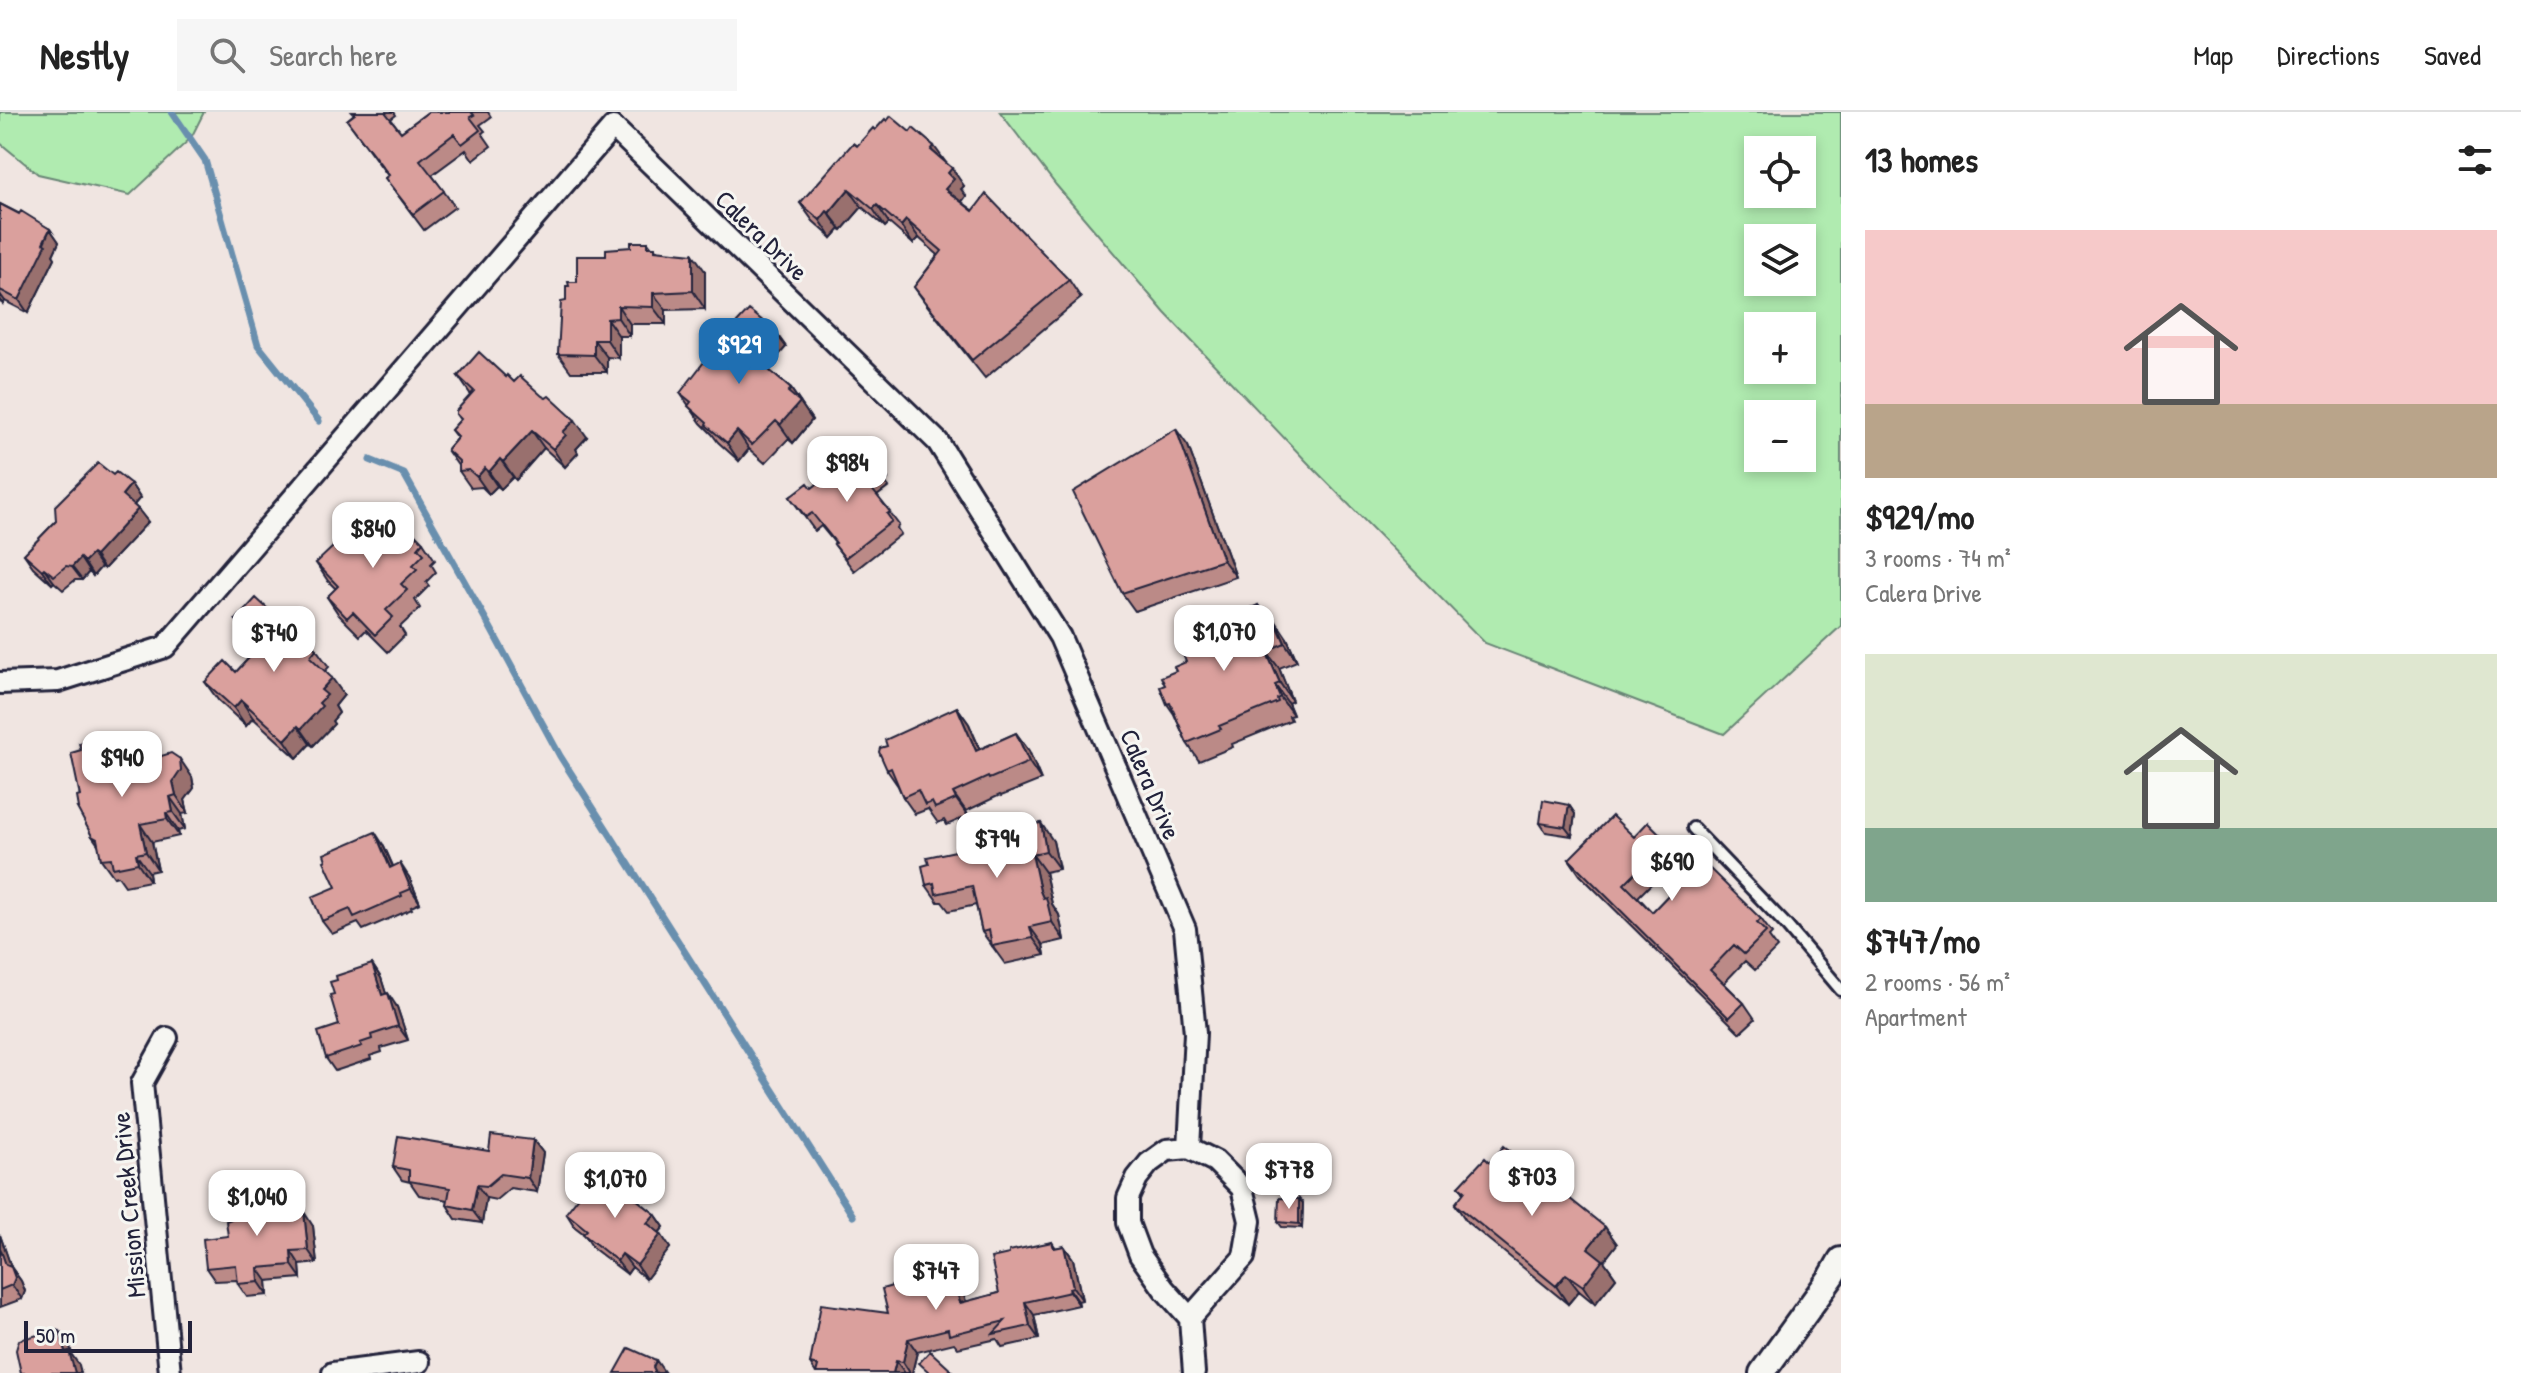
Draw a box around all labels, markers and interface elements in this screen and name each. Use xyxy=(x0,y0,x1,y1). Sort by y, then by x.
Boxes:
search box xyxy=(177,19,737,91)
text: Nestly xyxy=(40,29,129,81)
icon: search xyxy=(205,33,249,77)
text: Search here xyxy=(269,35,397,75)
text: Map xyxy=(2193,36,2233,74)
text: Directions xyxy=(2277,36,2380,74)
text: Saved xyxy=(2424,36,2481,74)
map controls xyxy=(1744,136,1816,472)
button: locate xyxy=(1744,136,1816,208)
text: 13 homes xyxy=(1865,137,1978,183)
icon: filters xyxy=(2453,138,2497,182)
street label: Calera Drive xyxy=(708,182,816,288)
button: layers xyxy=(1744,224,1816,296)
icon: home xyxy=(2109,282,2253,426)
button: + xyxy=(1744,312,1816,384)
pin: $929 xyxy=(692,318,786,386)
text: $929 xyxy=(717,326,761,361)
button: − xyxy=(1744,400,1816,472)
pin: $984 xyxy=(800,436,894,504)
text: $984 xyxy=(825,444,869,479)
text: $929/mo xyxy=(1865,494,1974,540)
pin: $840 xyxy=(326,502,420,570)
text: $840 xyxy=(350,510,396,545)
text: 3 rooms · 74 m² xyxy=(1865,540,2011,575)
text: Calera Drive xyxy=(1865,575,1982,610)
pin: $1,070 xyxy=(1159,605,1289,673)
pin: $740 xyxy=(227,606,321,674)
text: $1,070 xyxy=(1192,613,1256,648)
text: $740 xyxy=(250,614,298,649)
icon: home xyxy=(2109,706,2253,850)
street label: Calera Drive xyxy=(1112,723,1190,845)
pin: $940 xyxy=(75,731,169,799)
text: $940 xyxy=(100,739,144,774)
pin: $794 xyxy=(950,812,1044,880)
text: $794 xyxy=(974,820,1020,855)
pin: $690 xyxy=(1625,835,1719,903)
text: $690 xyxy=(1650,843,1694,878)
text: $747/mo xyxy=(1865,918,1980,964)
text: 2 rooms · 56 m² xyxy=(1865,964,2010,999)
text: Apartment xyxy=(1865,999,1967,1034)
street label: Mission Creek Drive xyxy=(102,1111,154,1299)
pin: $778 xyxy=(1242,1143,1336,1211)
pin: $703 xyxy=(1485,1150,1579,1218)
text: $778 xyxy=(1264,1151,1314,1186)
pin: $1,070 xyxy=(550,1152,680,1220)
text: $703 xyxy=(1507,1158,1557,1193)
text: $1,070 xyxy=(583,1160,647,1195)
pin: $1,040 xyxy=(192,1170,322,1238)
text: $1,040 xyxy=(227,1178,287,1213)
pin: $747 xyxy=(889,1244,983,1312)
text: $747 xyxy=(912,1252,960,1287)
scale bar xyxy=(24,1317,192,1353)
text: 50 m xyxy=(36,1320,75,1350)

